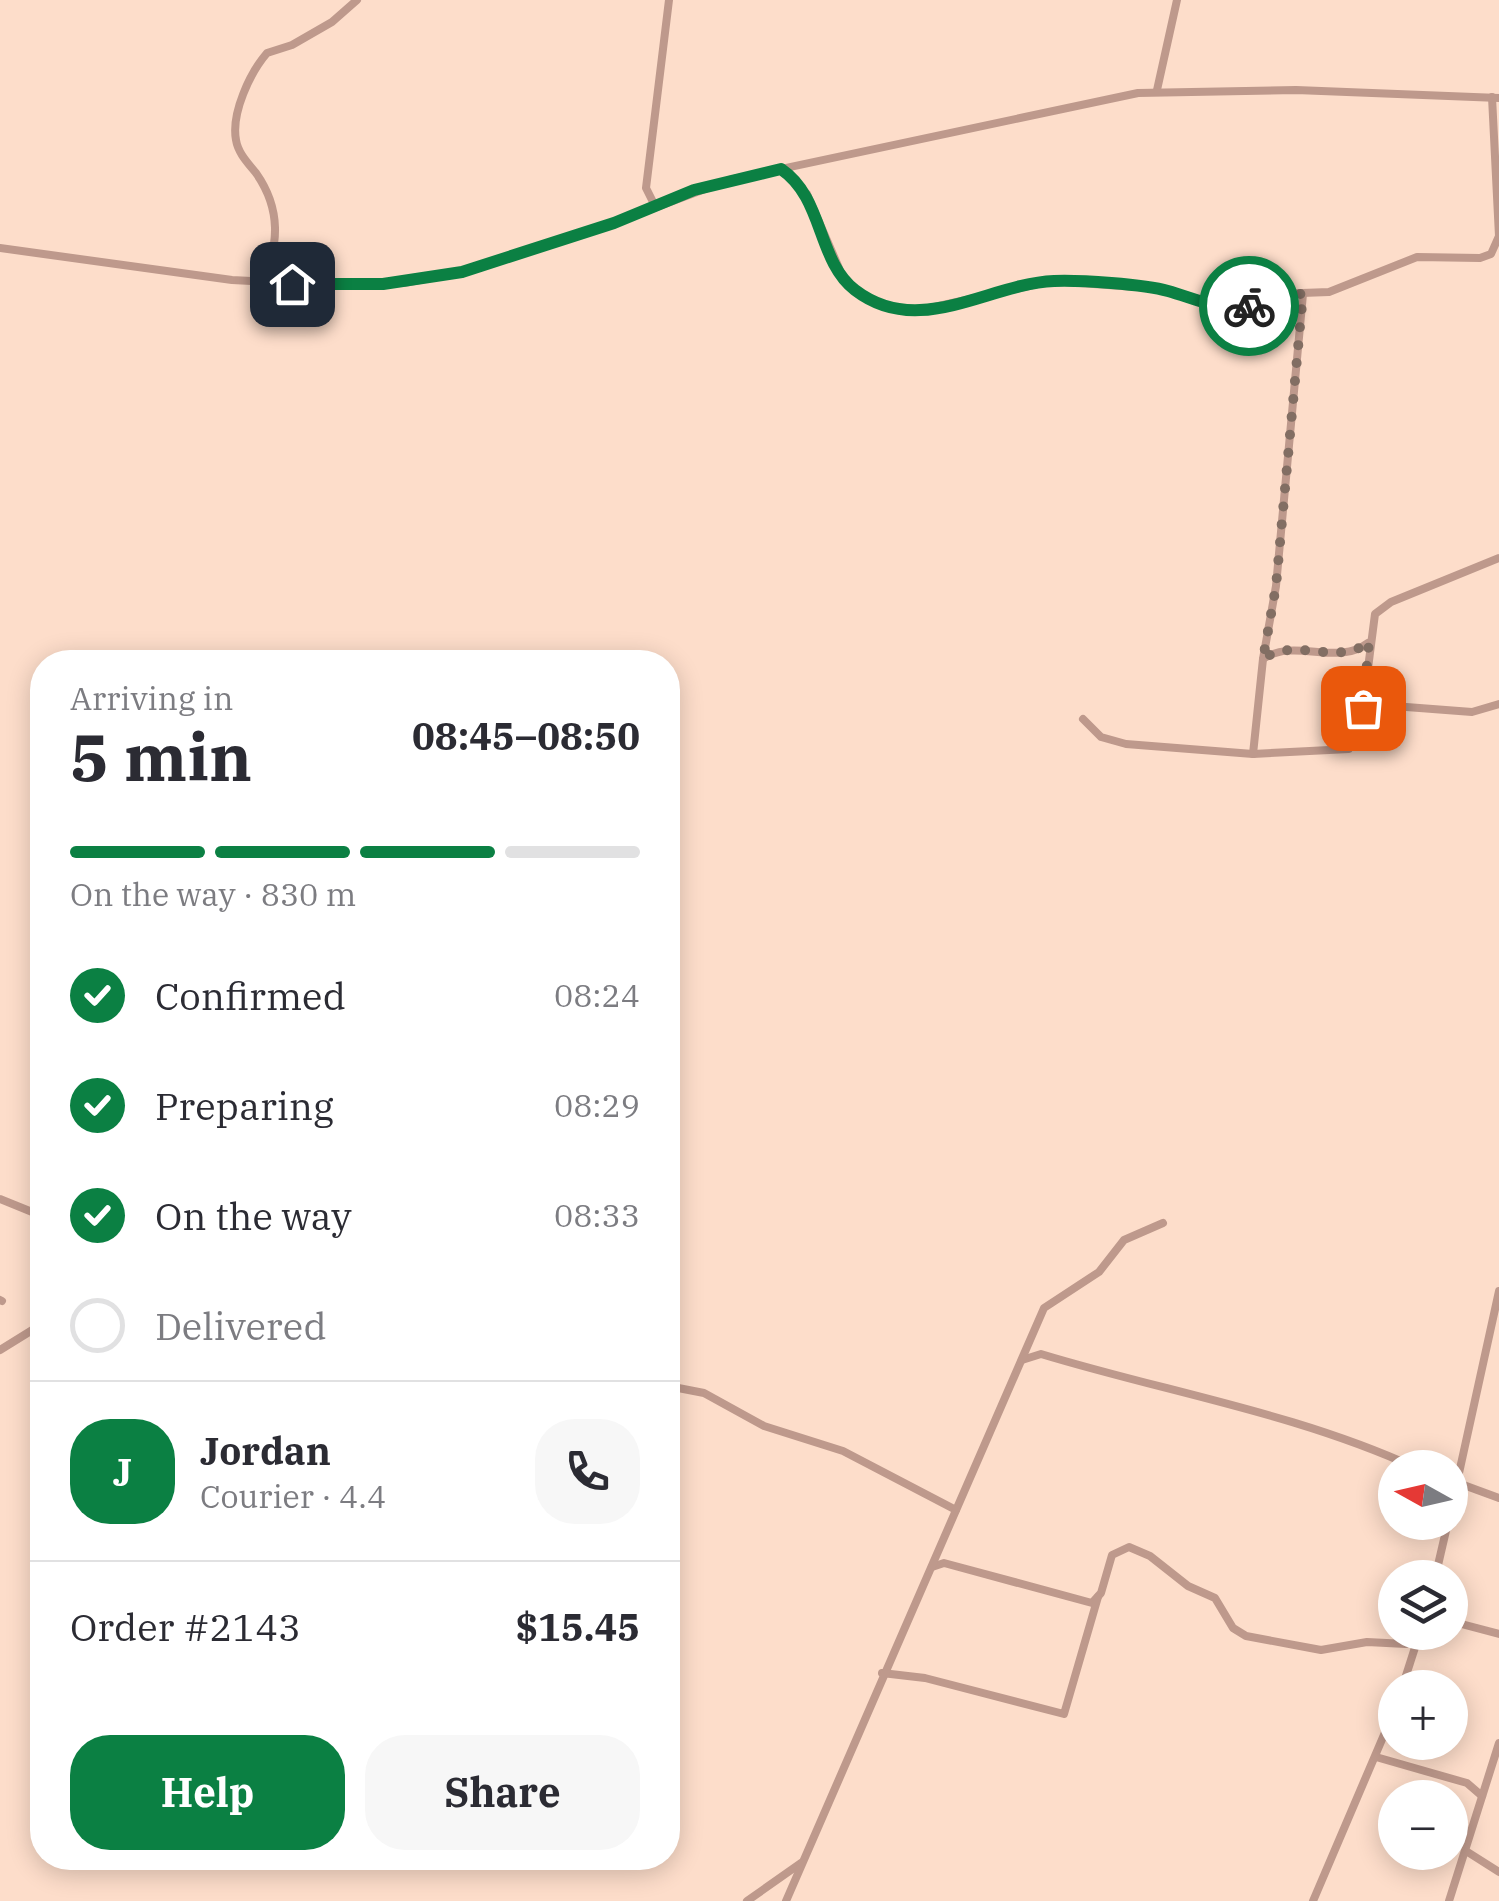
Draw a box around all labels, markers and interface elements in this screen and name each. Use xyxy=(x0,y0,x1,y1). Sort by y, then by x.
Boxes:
pin xyxy=(250,242,335,327)
courier xyxy=(1199,256,1299,356)
icon: home xyxy=(265,257,320,312)
icon: bike xyxy=(1222,279,1277,334)
pin xyxy=(1321,666,1406,751)
text: Arriving in xyxy=(70,677,233,719)
icon: bag xyxy=(1336,681,1391,736)
text: 08:45–08:50 xyxy=(412,711,640,760)
text: 5 min xyxy=(70,714,252,799)
text: On the way · 830 m xyxy=(70,873,356,915)
icon: check xyxy=(70,968,125,1023)
text: Confirmed xyxy=(155,971,346,1020)
text: 08:24 xyxy=(554,974,640,1016)
icon: check xyxy=(70,1078,125,1133)
text: Preparing xyxy=(155,1081,334,1130)
text: 08:29 xyxy=(554,1084,640,1126)
icon: check xyxy=(70,1188,125,1243)
text: On the way xyxy=(155,1191,352,1240)
text: 08:33 xyxy=(554,1194,640,1236)
text: Delivered xyxy=(155,1301,327,1350)
button: phone xyxy=(535,1419,640,1524)
text: Jordan xyxy=(200,1426,331,1475)
text: J xyxy=(113,1447,132,1496)
north arrow xyxy=(1378,1450,1468,1540)
map controls xyxy=(1378,1450,1468,1870)
text: Courier · 4.4 xyxy=(200,1475,386,1517)
button: layers xyxy=(1378,1560,1468,1650)
text: Order #2143 xyxy=(70,1602,301,1651)
text: $15.45 xyxy=(515,1602,640,1651)
button: + xyxy=(1378,1670,1468,1760)
button: Help xyxy=(70,1735,345,1850)
button: Share xyxy=(365,1735,640,1850)
button: − xyxy=(1378,1780,1468,1870)

